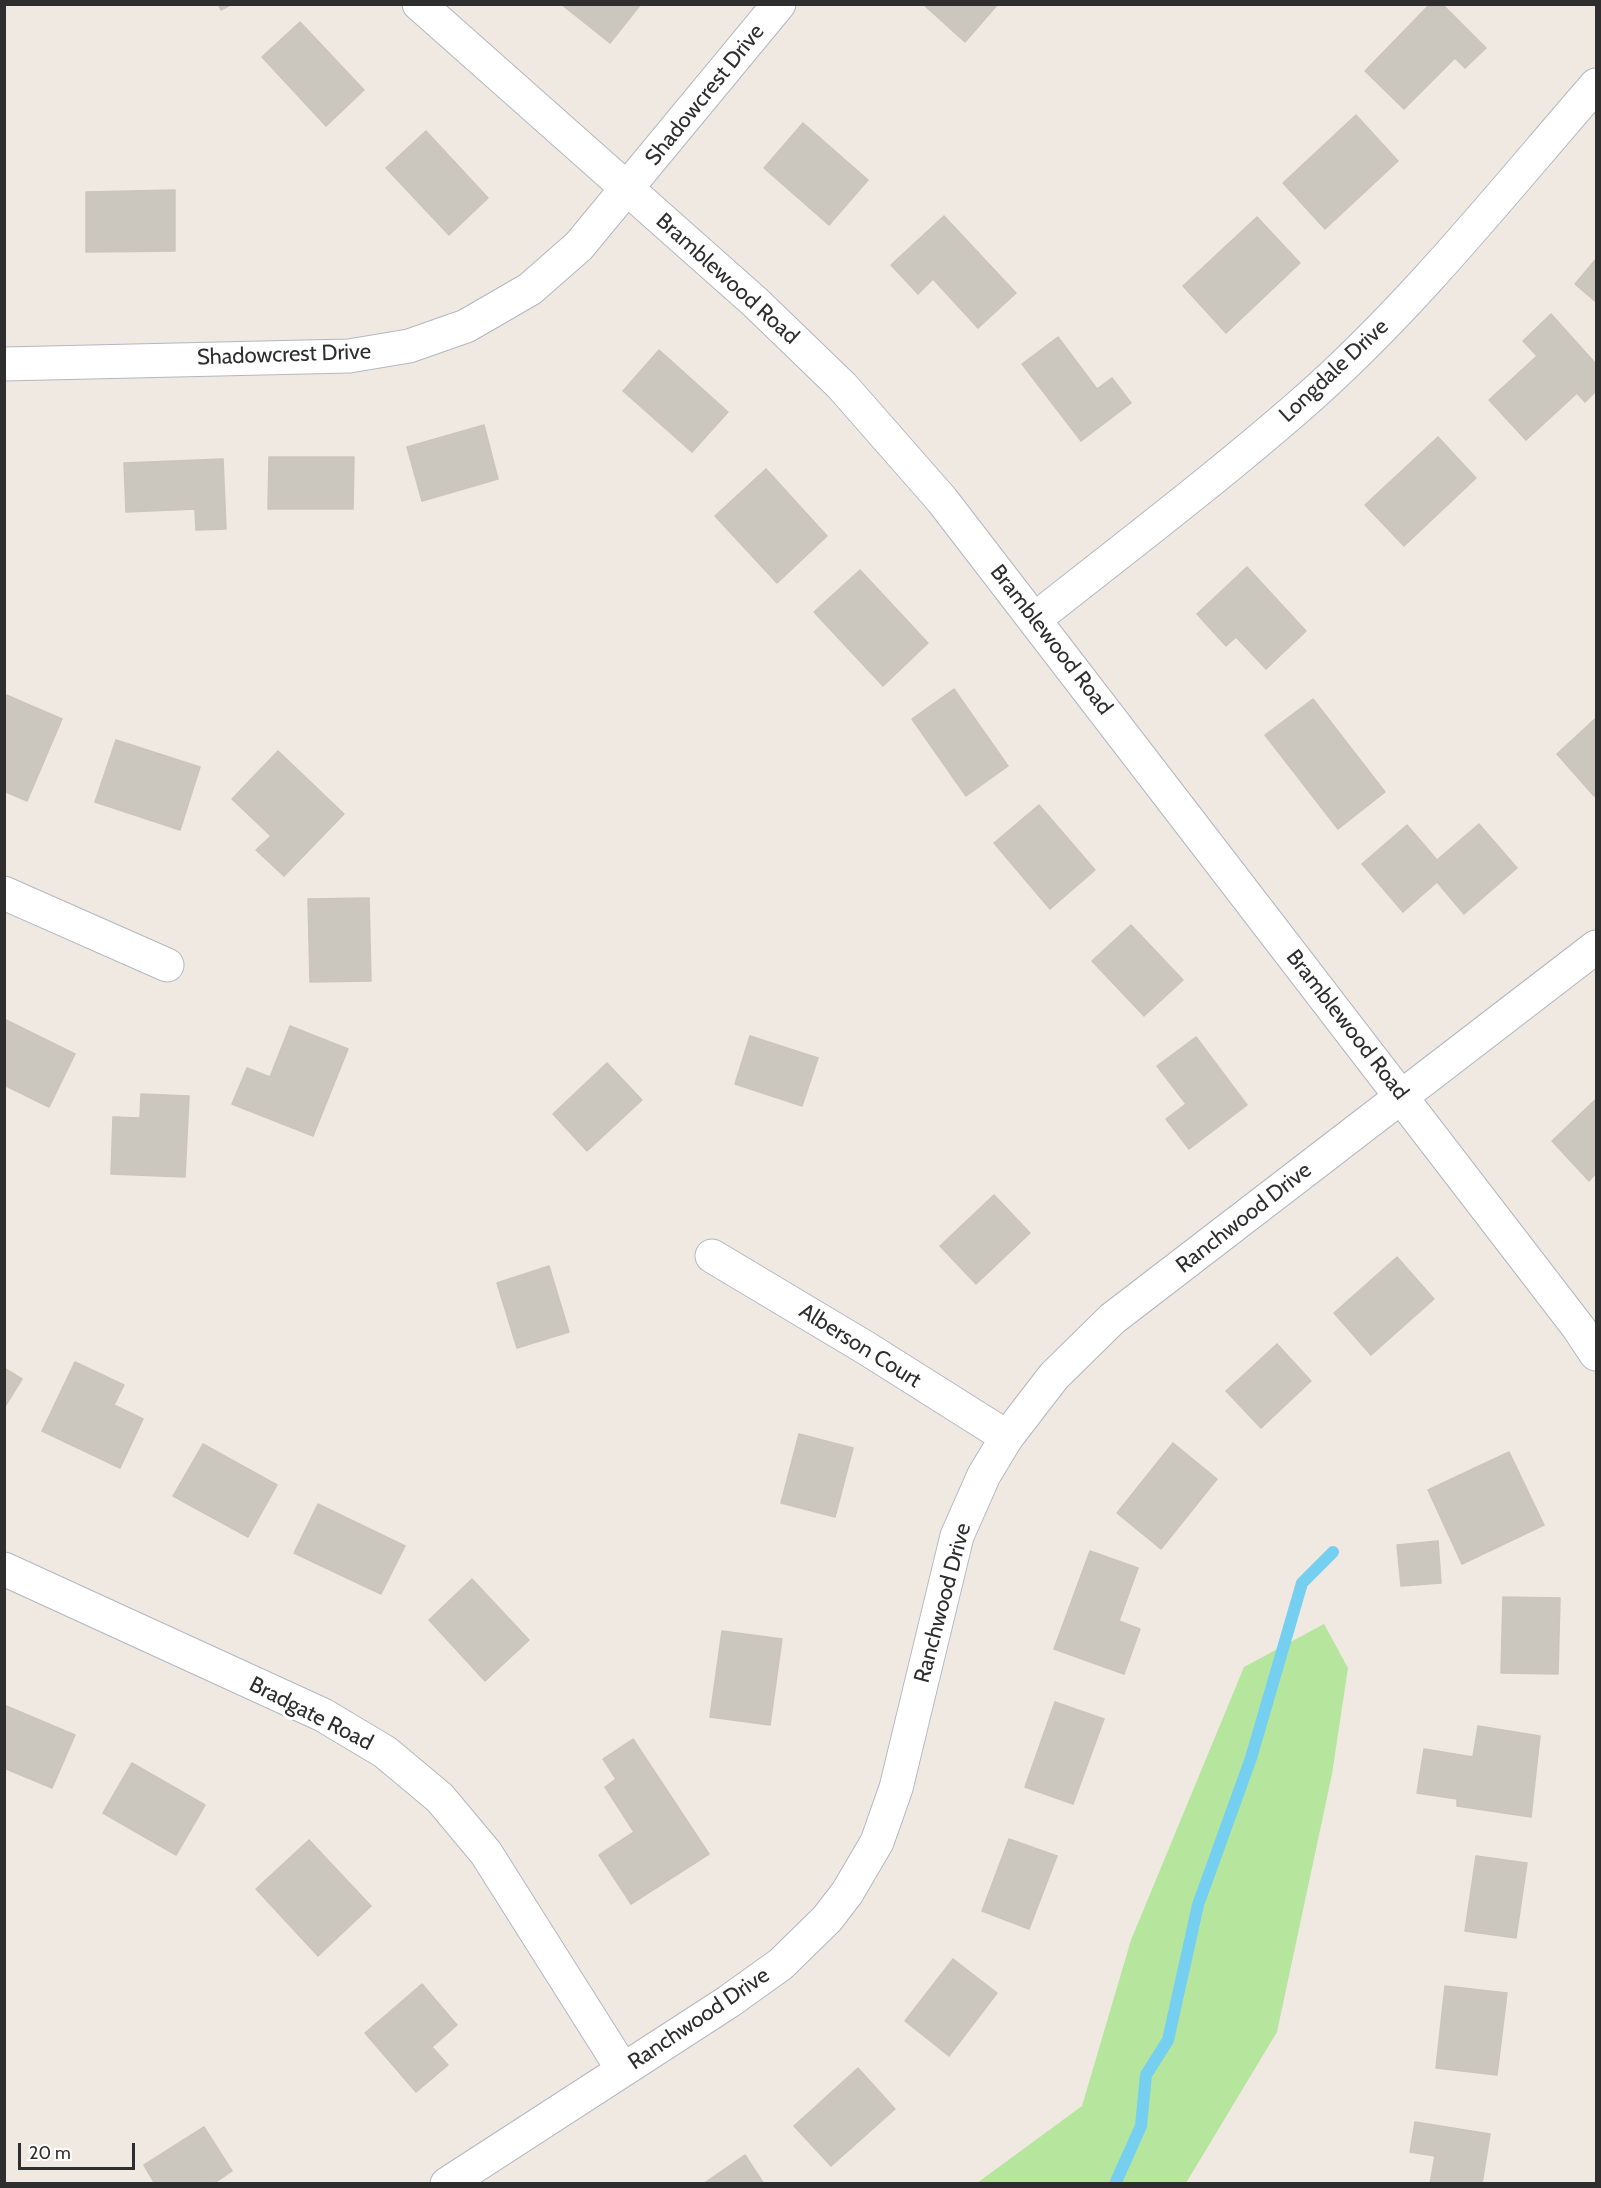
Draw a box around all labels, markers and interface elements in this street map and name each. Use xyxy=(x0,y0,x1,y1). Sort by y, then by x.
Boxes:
street label: Shadowcrest Drive xyxy=(640,19,770,171)
street label: Bramblewood Road xyxy=(650,208,804,350)
street label: Longdale Drive xyxy=(1274,314,1394,428)
street label: Shadowcrest Drive xyxy=(197,339,371,371)
street label: Bramblewood Road xyxy=(984,560,1118,720)
street label: Bramblewood Road xyxy=(1280,945,1414,1105)
street label: Ranchwood Drive xyxy=(1171,1157,1317,1279)
street label: Alberson Court xyxy=(794,1298,926,1394)
street label: Ranchwood Drive xyxy=(909,1520,977,1686)
street label: Bradgate Road xyxy=(245,1672,377,1756)
street label: Ranchwood Drive xyxy=(624,1962,774,2076)
scale bar xyxy=(21,2131,138,2169)
text: 20 m xyxy=(29,2142,71,2164)

